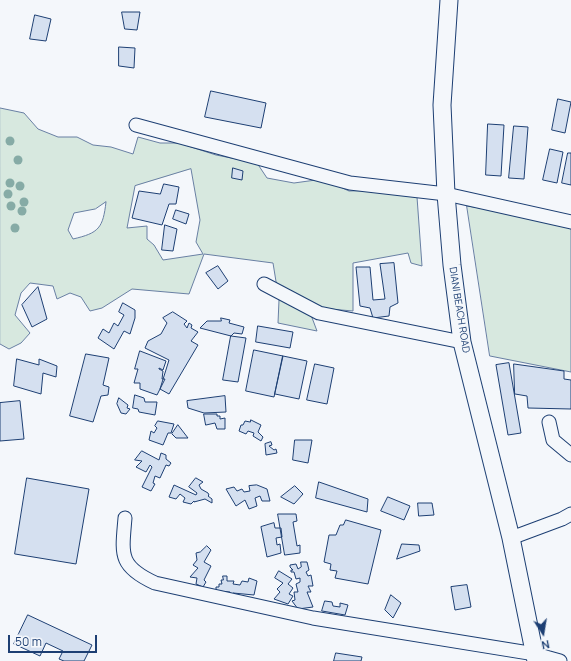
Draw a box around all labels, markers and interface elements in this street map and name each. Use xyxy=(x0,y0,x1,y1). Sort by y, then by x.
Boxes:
street label: DIANI BEACH ROAD xyxy=(446,266,472,354)
north arrow xyxy=(523,613,563,653)
scale bar xyxy=(10,627,99,653)
text: 50 m xyxy=(15,633,42,650)
text: N xyxy=(540,637,551,653)

